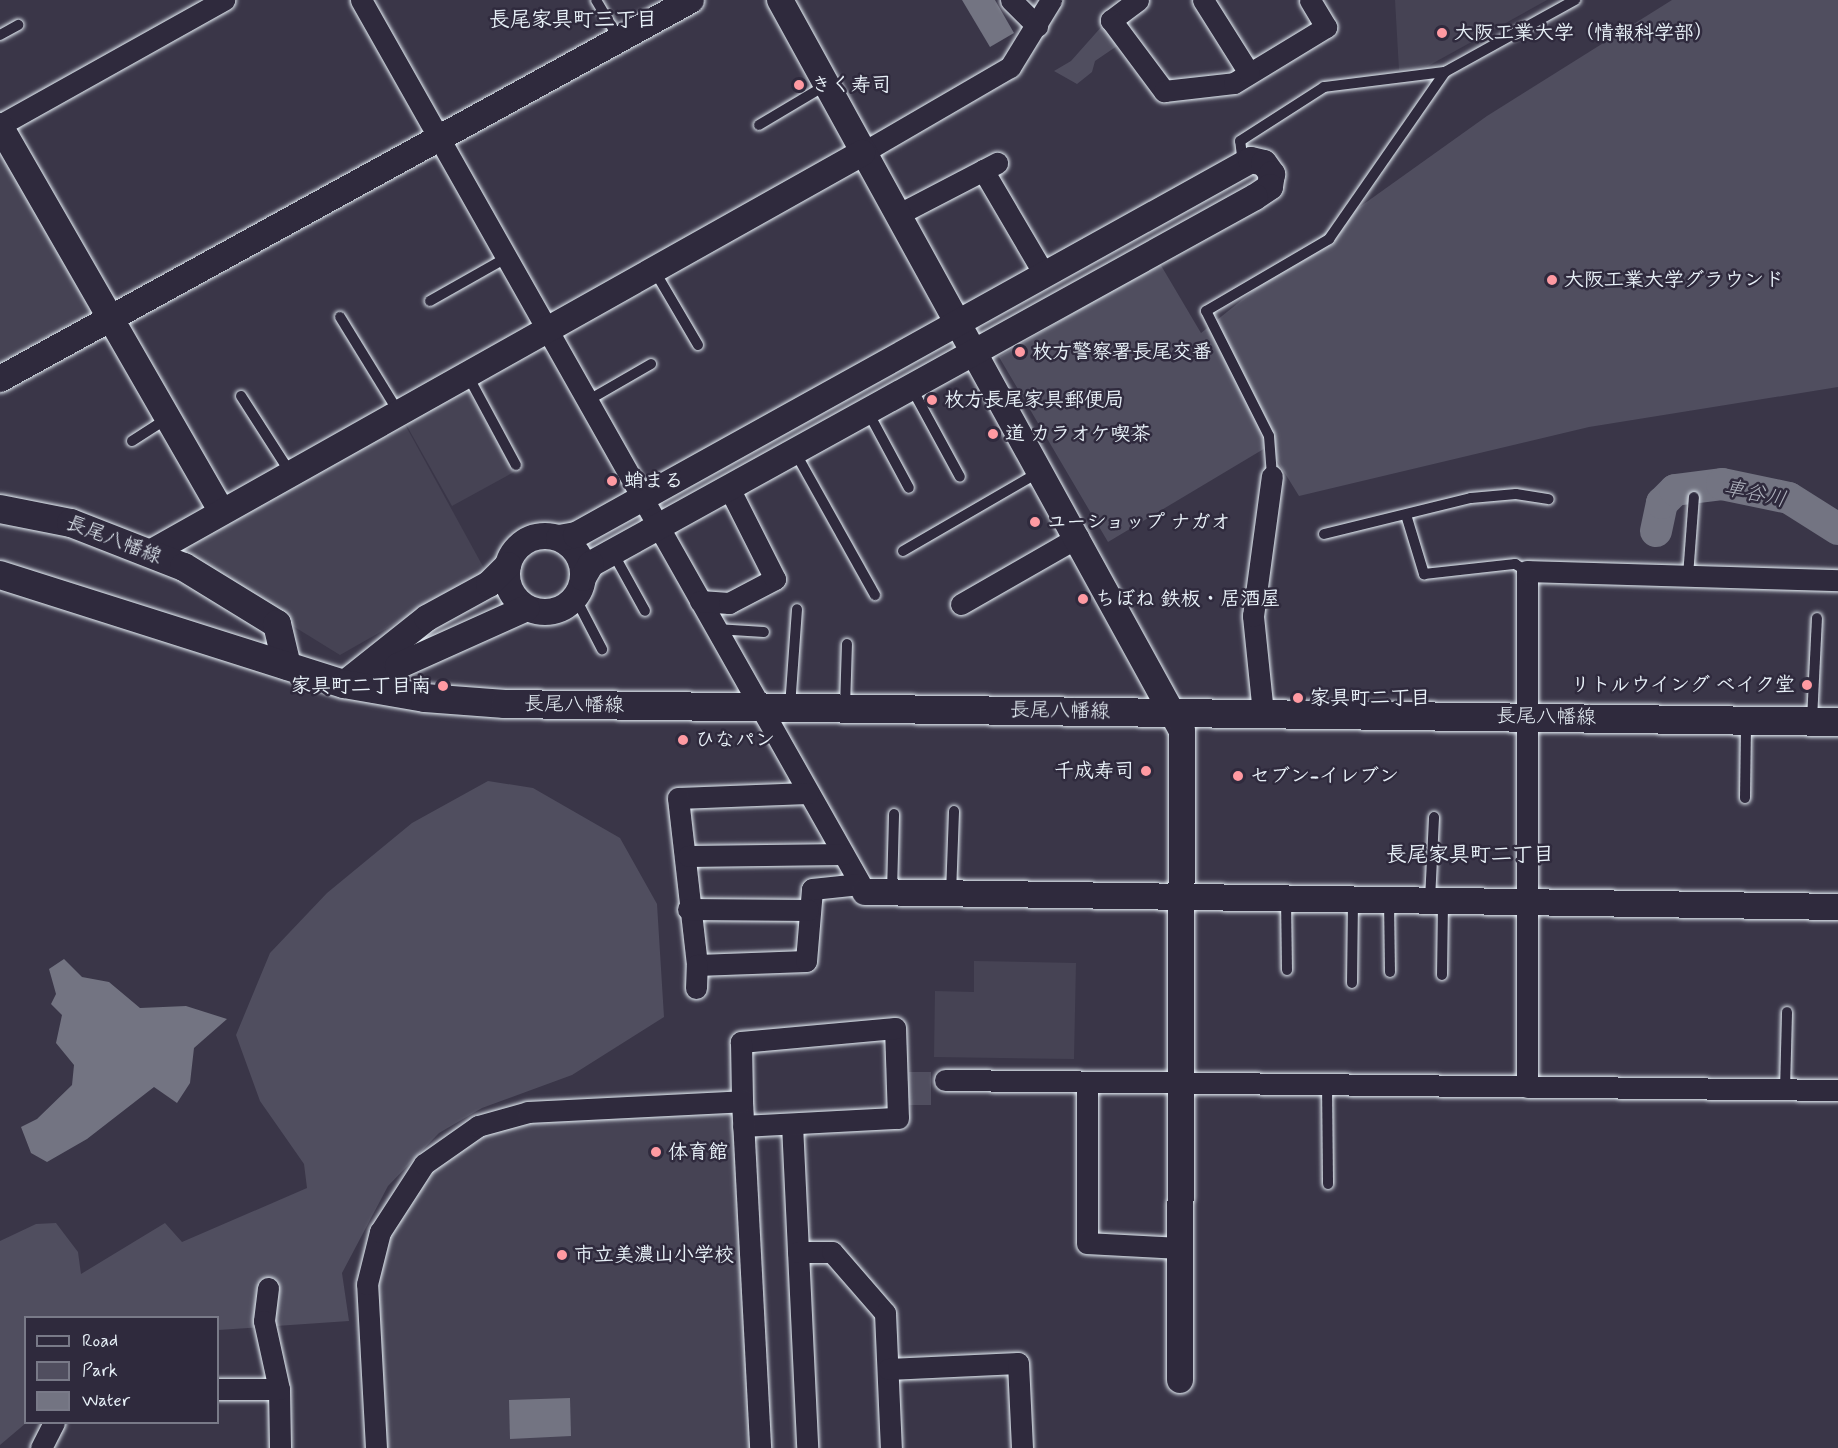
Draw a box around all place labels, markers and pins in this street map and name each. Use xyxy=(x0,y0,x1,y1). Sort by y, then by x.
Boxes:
place label: 大阪工業大学（情報科学部） xyxy=(1454,21,1714,45)
marker: 大阪工業大学（情報科学部） xyxy=(1435,26,1449,40)
place label: きく寿司 xyxy=(811,73,891,97)
marker: きく寿司 xyxy=(792,78,806,92)
place label: 大阪工業大学グラウンド xyxy=(1564,268,1784,292)
marker: 大阪工業大学グラウンド xyxy=(1545,273,1559,287)
place label: 枚方警察署長尾交番 xyxy=(1032,340,1212,364)
marker: 枚方警察署長尾交番 xyxy=(1013,345,1027,359)
place label: 枚方長尾家具郵便局 xyxy=(944,388,1124,412)
marker: 枚方長尾家具郵便局 xyxy=(925,393,939,407)
place label: 道 カラオケ喫茶 xyxy=(1005,422,1150,446)
marker: 道 カラオケ喫茶 xyxy=(986,427,1000,441)
place label: 蛸まる xyxy=(624,469,684,493)
marker: 蛸まる xyxy=(605,474,619,488)
place label: ユーショップ ナガオ xyxy=(1047,510,1232,534)
marker: ユーショップ ナガオ xyxy=(1028,515,1042,529)
place label: ちぼね 鉄板・居酒屋 xyxy=(1095,587,1280,611)
marker: ちぼね 鉄板・居酒屋 xyxy=(1076,592,1090,606)
place label: リトルウイング ベイク堂 xyxy=(1570,673,1795,697)
place label: 家具町二丁目南 xyxy=(291,674,431,698)
marker: リトルウイング ベイク堂 xyxy=(1800,678,1814,692)
marker: 家具町二丁目南 xyxy=(436,679,450,693)
place label: 家具町二丁目 xyxy=(1310,686,1430,710)
marker: 家具町二丁目 xyxy=(1291,691,1305,705)
place label: ひなパン xyxy=(695,728,775,752)
marker: ひなパン xyxy=(676,733,690,747)
place label: 千成寿司 xyxy=(1054,759,1134,783)
marker: 千成寿司 xyxy=(1139,764,1153,778)
place label: セブン-イレブン xyxy=(1250,764,1399,788)
marker: セブン-イレブン xyxy=(1231,769,1245,783)
place label: 体育館 xyxy=(668,1140,728,1164)
marker: 体育館 xyxy=(649,1145,663,1159)
place label: 市立美濃山小学校 xyxy=(574,1243,734,1267)
marker: 市立美濃山小学校 xyxy=(555,1248,569,1262)

